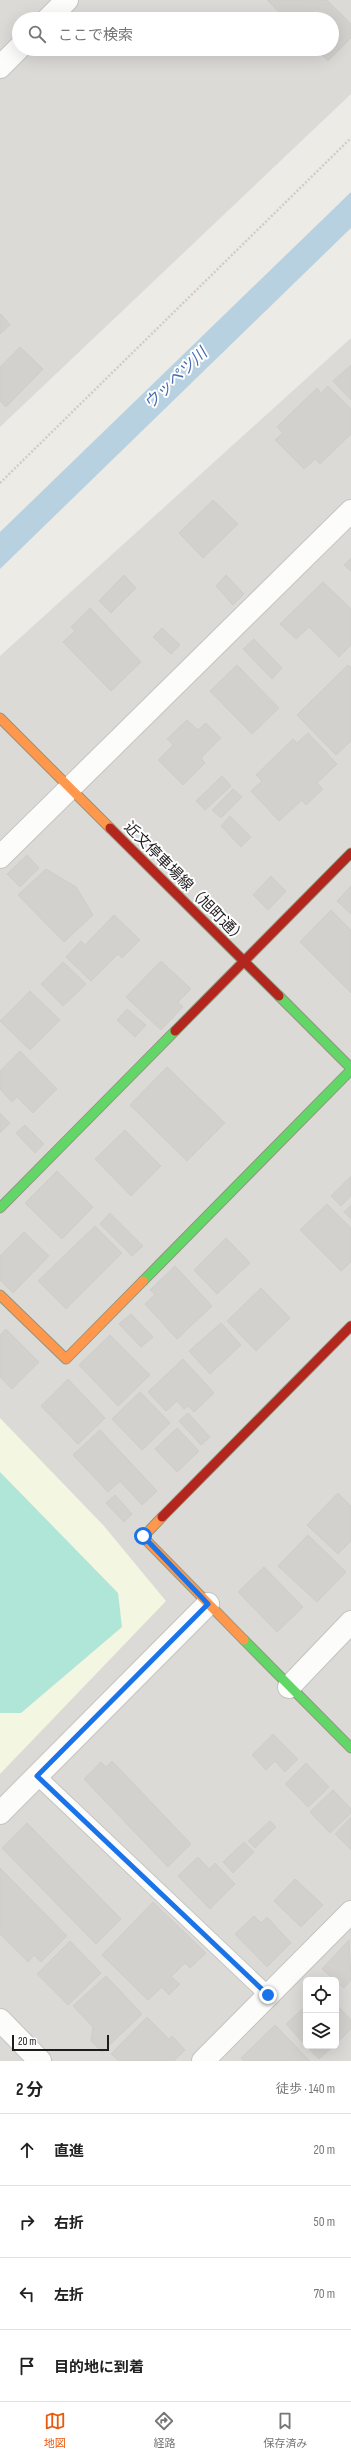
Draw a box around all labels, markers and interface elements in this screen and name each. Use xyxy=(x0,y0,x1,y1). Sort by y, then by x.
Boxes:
search box xyxy=(12,12,339,56)
icon: search xyxy=(26,23,48,45)
text: ここで検索 xyxy=(58,26,133,45)
water label: ウッペツ川 xyxy=(141,343,213,414)
street label: 近文停車場線（旭町通） xyxy=(120,818,250,948)
route start xyxy=(134,1527,152,1545)
map controls xyxy=(303,1977,339,2049)
button: locate xyxy=(303,1977,339,2013)
route end xyxy=(259,1986,277,2004)
button: layers xyxy=(303,2013,339,2049)
scale bar xyxy=(12,2033,109,2052)
text: 20 m xyxy=(18,2035,36,2048)
text: 2 分 xyxy=(16,2080,43,2100)
text: 徒歩 · 140 m xyxy=(276,2081,335,2097)
icon: ahead xyxy=(16,2139,38,2161)
text: 直進 xyxy=(54,2142,84,2161)
text: 20 m xyxy=(313,2142,335,2158)
icon: right xyxy=(16,2211,38,2233)
text: 右折 xyxy=(54,2214,84,2233)
text: 50 m xyxy=(314,2214,335,2230)
icon: left xyxy=(16,2283,38,2305)
text: 左折 xyxy=(54,2286,84,2305)
text: 70 m xyxy=(314,2286,335,2302)
icon: arrive xyxy=(16,2355,38,2377)
text: 目的地に到着 xyxy=(54,2358,144,2377)
tab: 地図 xyxy=(44,2410,66,2450)
tab: 経路 xyxy=(153,2410,175,2450)
tab: 保存済み xyxy=(263,2410,307,2450)

